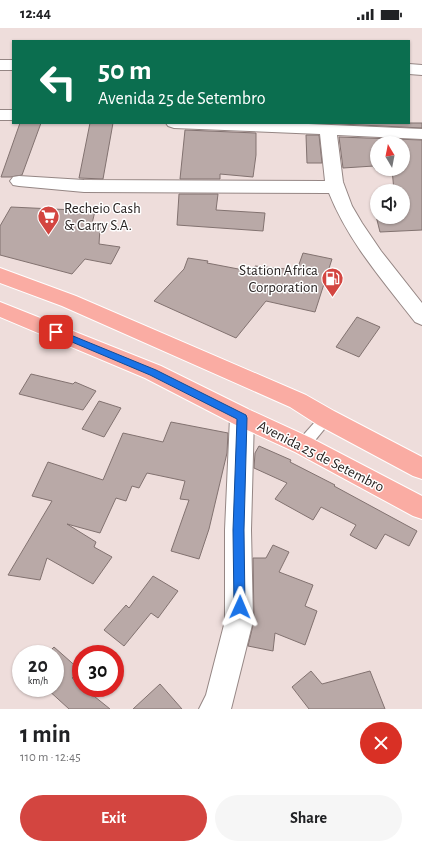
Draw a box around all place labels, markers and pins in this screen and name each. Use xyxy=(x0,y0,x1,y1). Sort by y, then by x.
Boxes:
place label: Recheio Cash & Carry S.A. xyxy=(64,201,141,233)
supermarket icon: Recheio Cash & Carry S.A. xyxy=(36,204,62,237)
place label: Station Africa Corporation xyxy=(239,263,318,295)
fuel station icon: Station Africa Corporation xyxy=(320,266,346,299)
pin xyxy=(39,315,73,349)

